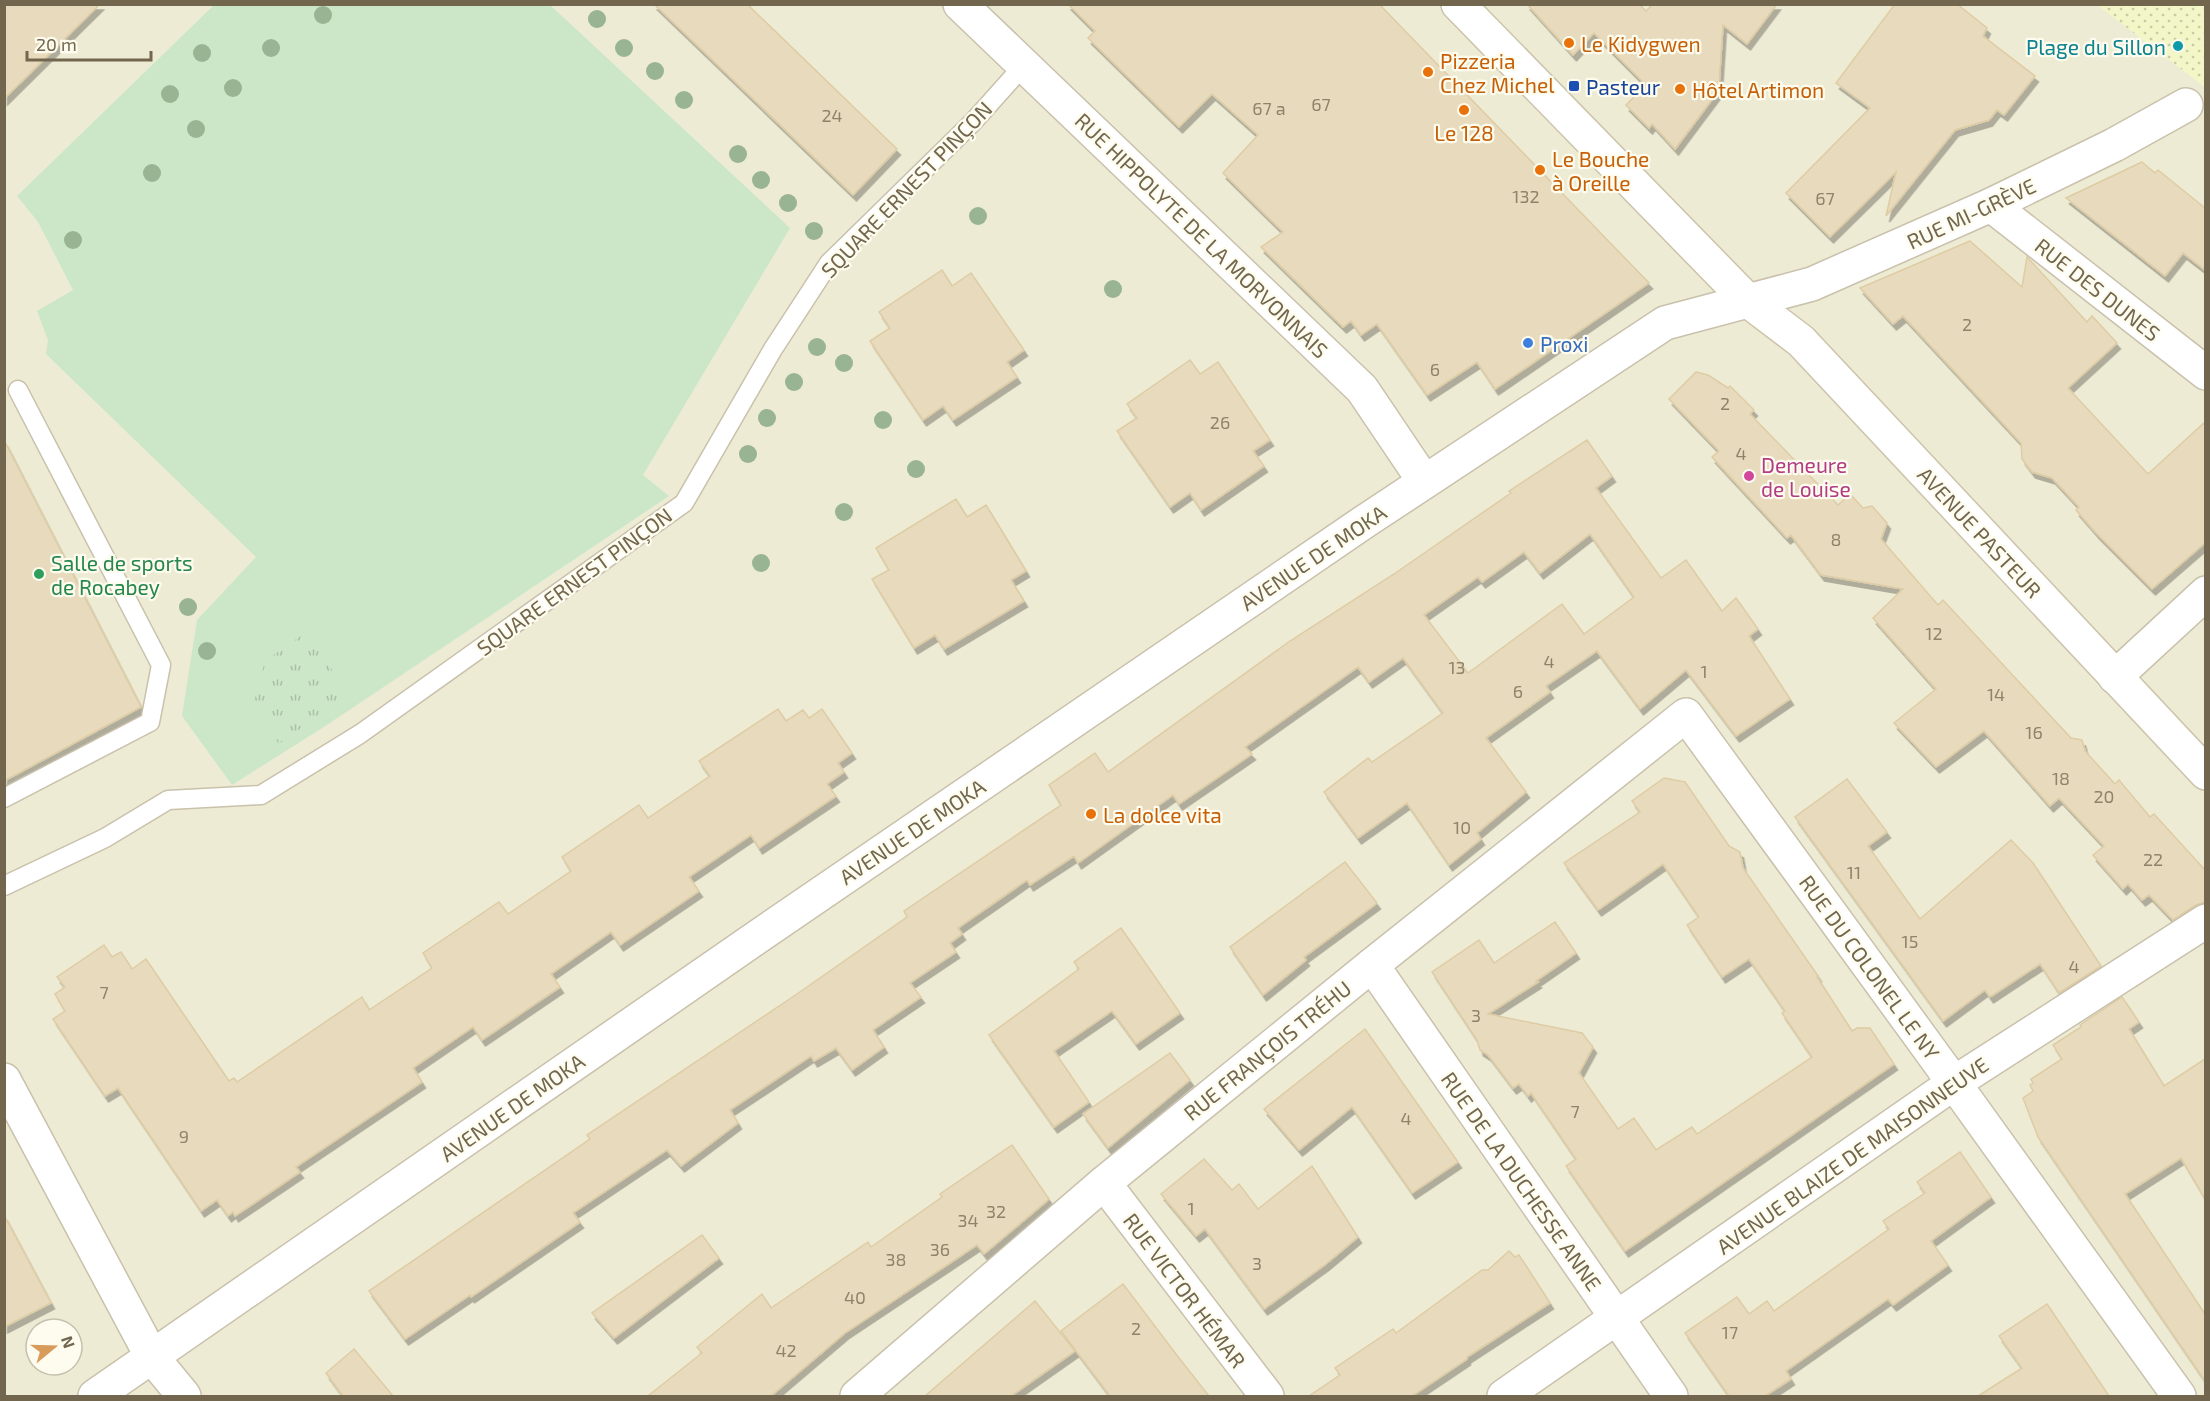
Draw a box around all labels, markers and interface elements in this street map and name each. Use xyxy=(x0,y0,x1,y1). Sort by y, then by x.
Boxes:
scale bar xyxy=(27,24,152,62)
place label: Le Kidygwen xyxy=(1581,31,1701,56)
text: 20 m xyxy=(36,33,77,55)
place label: Plage du Sillon xyxy=(2026,34,2166,59)
marker: Le Kidygwen xyxy=(1562,36,1576,50)
marker: Plage du Sillon xyxy=(2171,39,2185,53)
place label: Pizzeria Chez Michel xyxy=(1440,48,1555,97)
marker: Pizzeria Chez Michel xyxy=(1421,65,1435,79)
place label: Pasteur xyxy=(1586,74,1661,99)
place label: Hôtel Artimon xyxy=(1692,77,1824,102)
marker: Pasteur xyxy=(1567,79,1581,93)
marker: Hôtel Artimon xyxy=(1673,82,1687,96)
house number: 67 xyxy=(1311,93,1331,115)
street label: SQUARE ERNEST PINÇON xyxy=(815,96,998,284)
house number: 67 a xyxy=(1252,97,1286,119)
marker: Le 128 xyxy=(1457,103,1471,117)
house number: 24 xyxy=(821,104,843,126)
street label: RUE HIPPOLYTE DE LA MORVONNAIS xyxy=(1070,107,1334,363)
place label: Le 128 xyxy=(1434,120,1494,145)
place label: Le Bouche à Oreille xyxy=(1552,146,1649,195)
marker: Le Bouche à Oreille xyxy=(1533,163,1547,177)
street label: RUE MI-GRÈVE xyxy=(1903,172,2039,254)
house number: 132 xyxy=(1512,185,1540,207)
house number: 67 xyxy=(1815,187,1835,209)
street label: RUE DES DUNES xyxy=(2030,232,2166,346)
house number: 2 xyxy=(1962,313,1972,335)
place label: Proxi xyxy=(1540,331,1589,356)
marker: Proxi xyxy=(1521,336,1535,350)
house number: 6 xyxy=(1430,358,1440,380)
house number: 2 xyxy=(1720,392,1730,414)
house number: 26 xyxy=(1210,411,1230,433)
house number: 4 xyxy=(1735,442,1747,464)
place label: Demeure de Louise xyxy=(1761,452,1851,501)
street label: AVENUE PASTEUR xyxy=(1913,461,2047,603)
marker: Demeure de Louise xyxy=(1742,469,1756,483)
street label: AVENUE DE MOKA xyxy=(1235,499,1391,615)
street label: SQUARE ERNEST PINÇON xyxy=(472,502,678,662)
house number: 8 xyxy=(1831,528,1841,550)
place label: Salle de sports de Rocabey xyxy=(51,550,193,599)
marker: Salle de sports de Rocabey xyxy=(32,567,46,581)
house number: 12 xyxy=(1925,622,1943,644)
house number: 4 xyxy=(1543,650,1555,672)
house number: 13 xyxy=(1448,656,1466,678)
house number: 1 xyxy=(1700,660,1708,682)
house number: 6 xyxy=(1513,680,1523,702)
house number: 14 xyxy=(1987,683,2005,705)
house number: 16 xyxy=(2025,721,2043,743)
house number: 18 xyxy=(2052,767,2070,789)
street label: AVENUE DE MOKA xyxy=(834,773,990,889)
house number: 20 xyxy=(2094,785,2114,807)
place label: La dolce vita xyxy=(1103,802,1222,827)
marker: La dolce vita xyxy=(1084,807,1098,821)
house number: 10 xyxy=(1453,816,1471,838)
house number: 22 xyxy=(2143,848,2163,870)
house number: 11 xyxy=(1847,861,1861,883)
street label: RUE DU COLONEL LE NY xyxy=(1795,870,1945,1064)
house number: 15 xyxy=(1902,930,1918,952)
house number: 4 xyxy=(2068,955,2080,977)
street label: RUE FRANÇOIS TRÉHU xyxy=(1178,975,1357,1127)
house number: 7 xyxy=(99,981,109,1003)
house number: 3 xyxy=(1471,1004,1481,1026)
street label: AVENUE DE MOKA xyxy=(435,1048,589,1166)
street label: AVENUE BLAIZE DE MAISONNEUVE xyxy=(1711,1051,1993,1259)
street label: RUE DE LA DUCHESSE ANNE xyxy=(1437,1067,1607,1295)
house number: 7 xyxy=(1570,1100,1580,1122)
house number: 4 xyxy=(1400,1107,1412,1129)
house number: 9 xyxy=(179,1125,189,1147)
house number: 1 xyxy=(1187,1197,1195,1219)
house number: 32 xyxy=(986,1200,1006,1222)
street label: RUE VICTOR HÉMAR xyxy=(1119,1208,1251,1372)
house number: 34 xyxy=(957,1209,979,1231)
house number: 36 xyxy=(930,1238,950,1260)
house number: 38 xyxy=(886,1248,906,1270)
house number: 3 xyxy=(1252,1252,1262,1274)
house number: 40 xyxy=(844,1286,866,1308)
north arrow xyxy=(24,1317,84,1377)
house number: 2 xyxy=(1131,1317,1141,1339)
house number: 17 xyxy=(1722,1321,1738,1343)
text: N xyxy=(58,1333,80,1351)
house number: 42 xyxy=(775,1339,797,1361)

